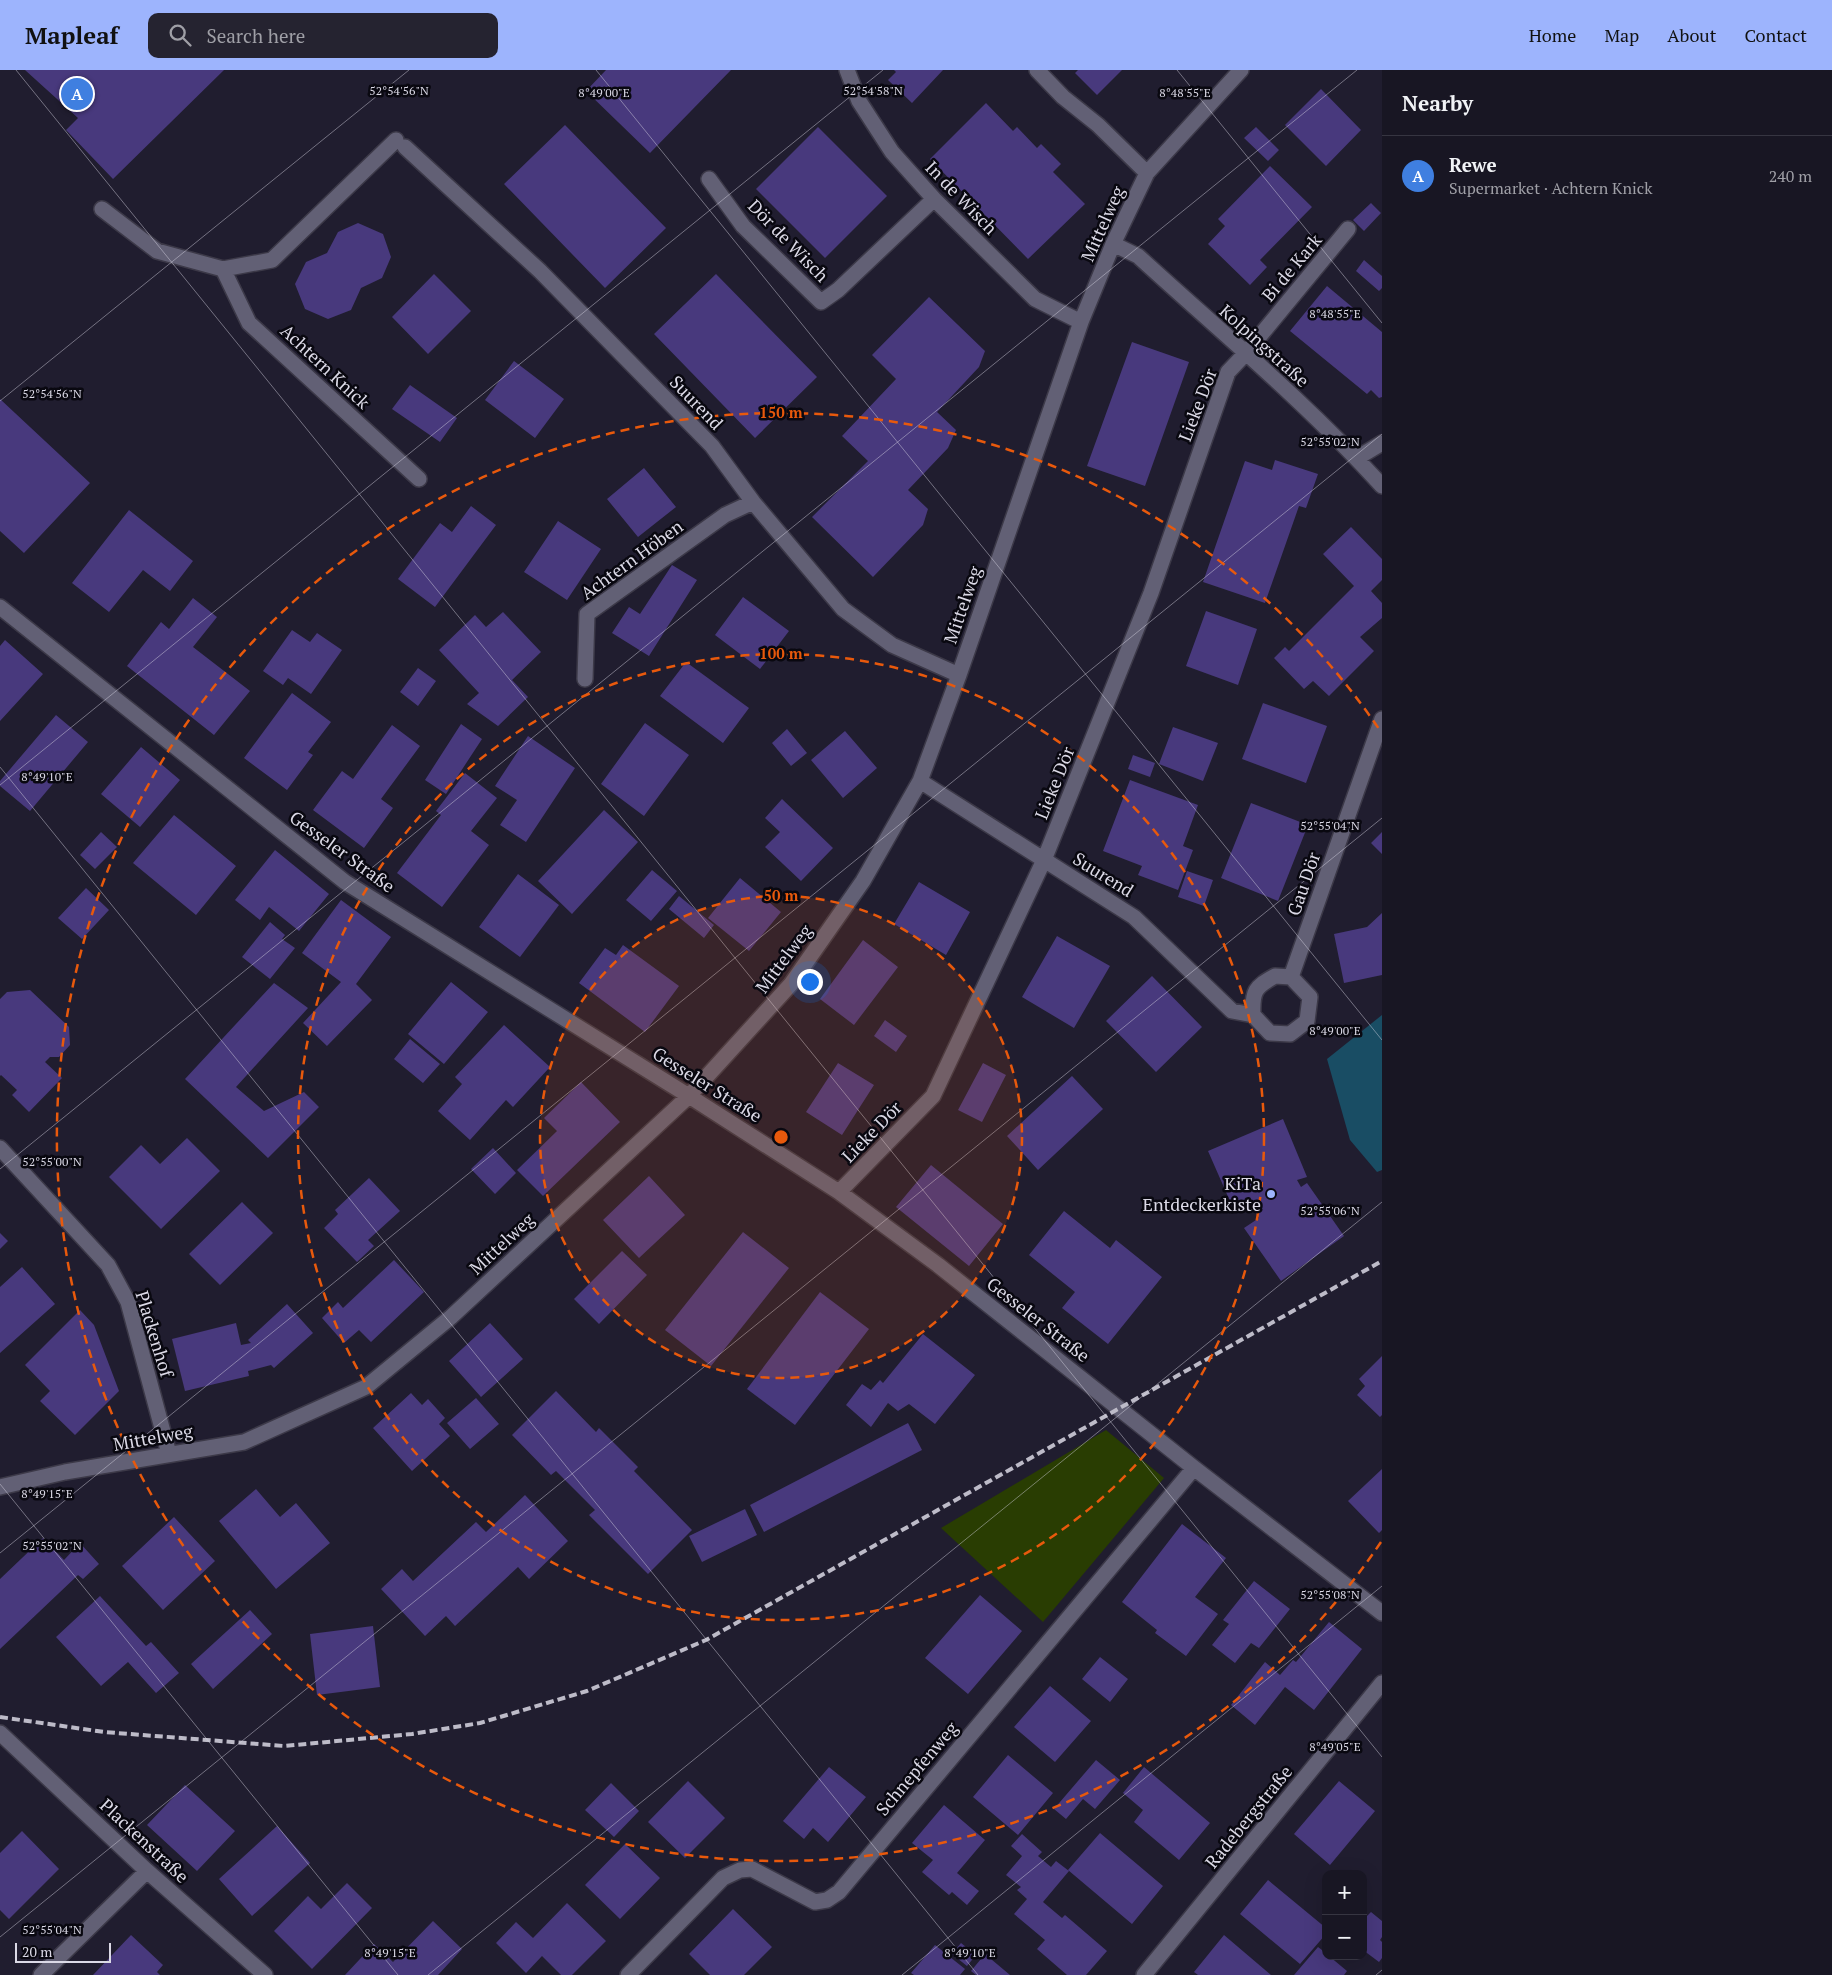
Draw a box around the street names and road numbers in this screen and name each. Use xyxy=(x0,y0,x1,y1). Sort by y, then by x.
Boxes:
street label: In de Wisch xyxy=(921,155,1003,240)
street label: Mittelweg xyxy=(1075,182,1130,265)
street label: Dör de Wisch xyxy=(743,194,835,287)
street label: Bi de Kark xyxy=(1256,228,1327,306)
street label: Kolpingstraße xyxy=(1215,299,1315,392)
street label: Achtern Knick xyxy=(276,319,376,414)
street label: Lieke Dör xyxy=(1172,365,1222,445)
street label: Suurend xyxy=(665,370,729,435)
street label: Achtern Höben xyxy=(575,514,688,604)
street label: Mittelweg xyxy=(938,562,987,647)
street label: Lieke Dör xyxy=(1029,743,1080,823)
street label: Gesseler Straße xyxy=(285,805,400,898)
street label: Suurend xyxy=(1069,846,1138,902)
street label: Gau Dör xyxy=(1281,849,1325,919)
street label: Mittelweg xyxy=(749,919,817,998)
street label: Gesseler Straße xyxy=(648,1041,767,1127)
street label: Lieke Dör xyxy=(836,1095,907,1167)
street label: Mittelweg xyxy=(464,1207,539,1279)
street label: Gesseler Straße xyxy=(982,1271,1095,1367)
street label: Plackenhof xyxy=(130,1288,180,1382)
street label: Mittelweg xyxy=(111,1418,195,1456)
street label: Schnepfenweg xyxy=(870,1716,963,1820)
street label: Radebergstraße xyxy=(1199,1760,1297,1873)
street label: Plackenstraße xyxy=(95,1793,194,1888)

